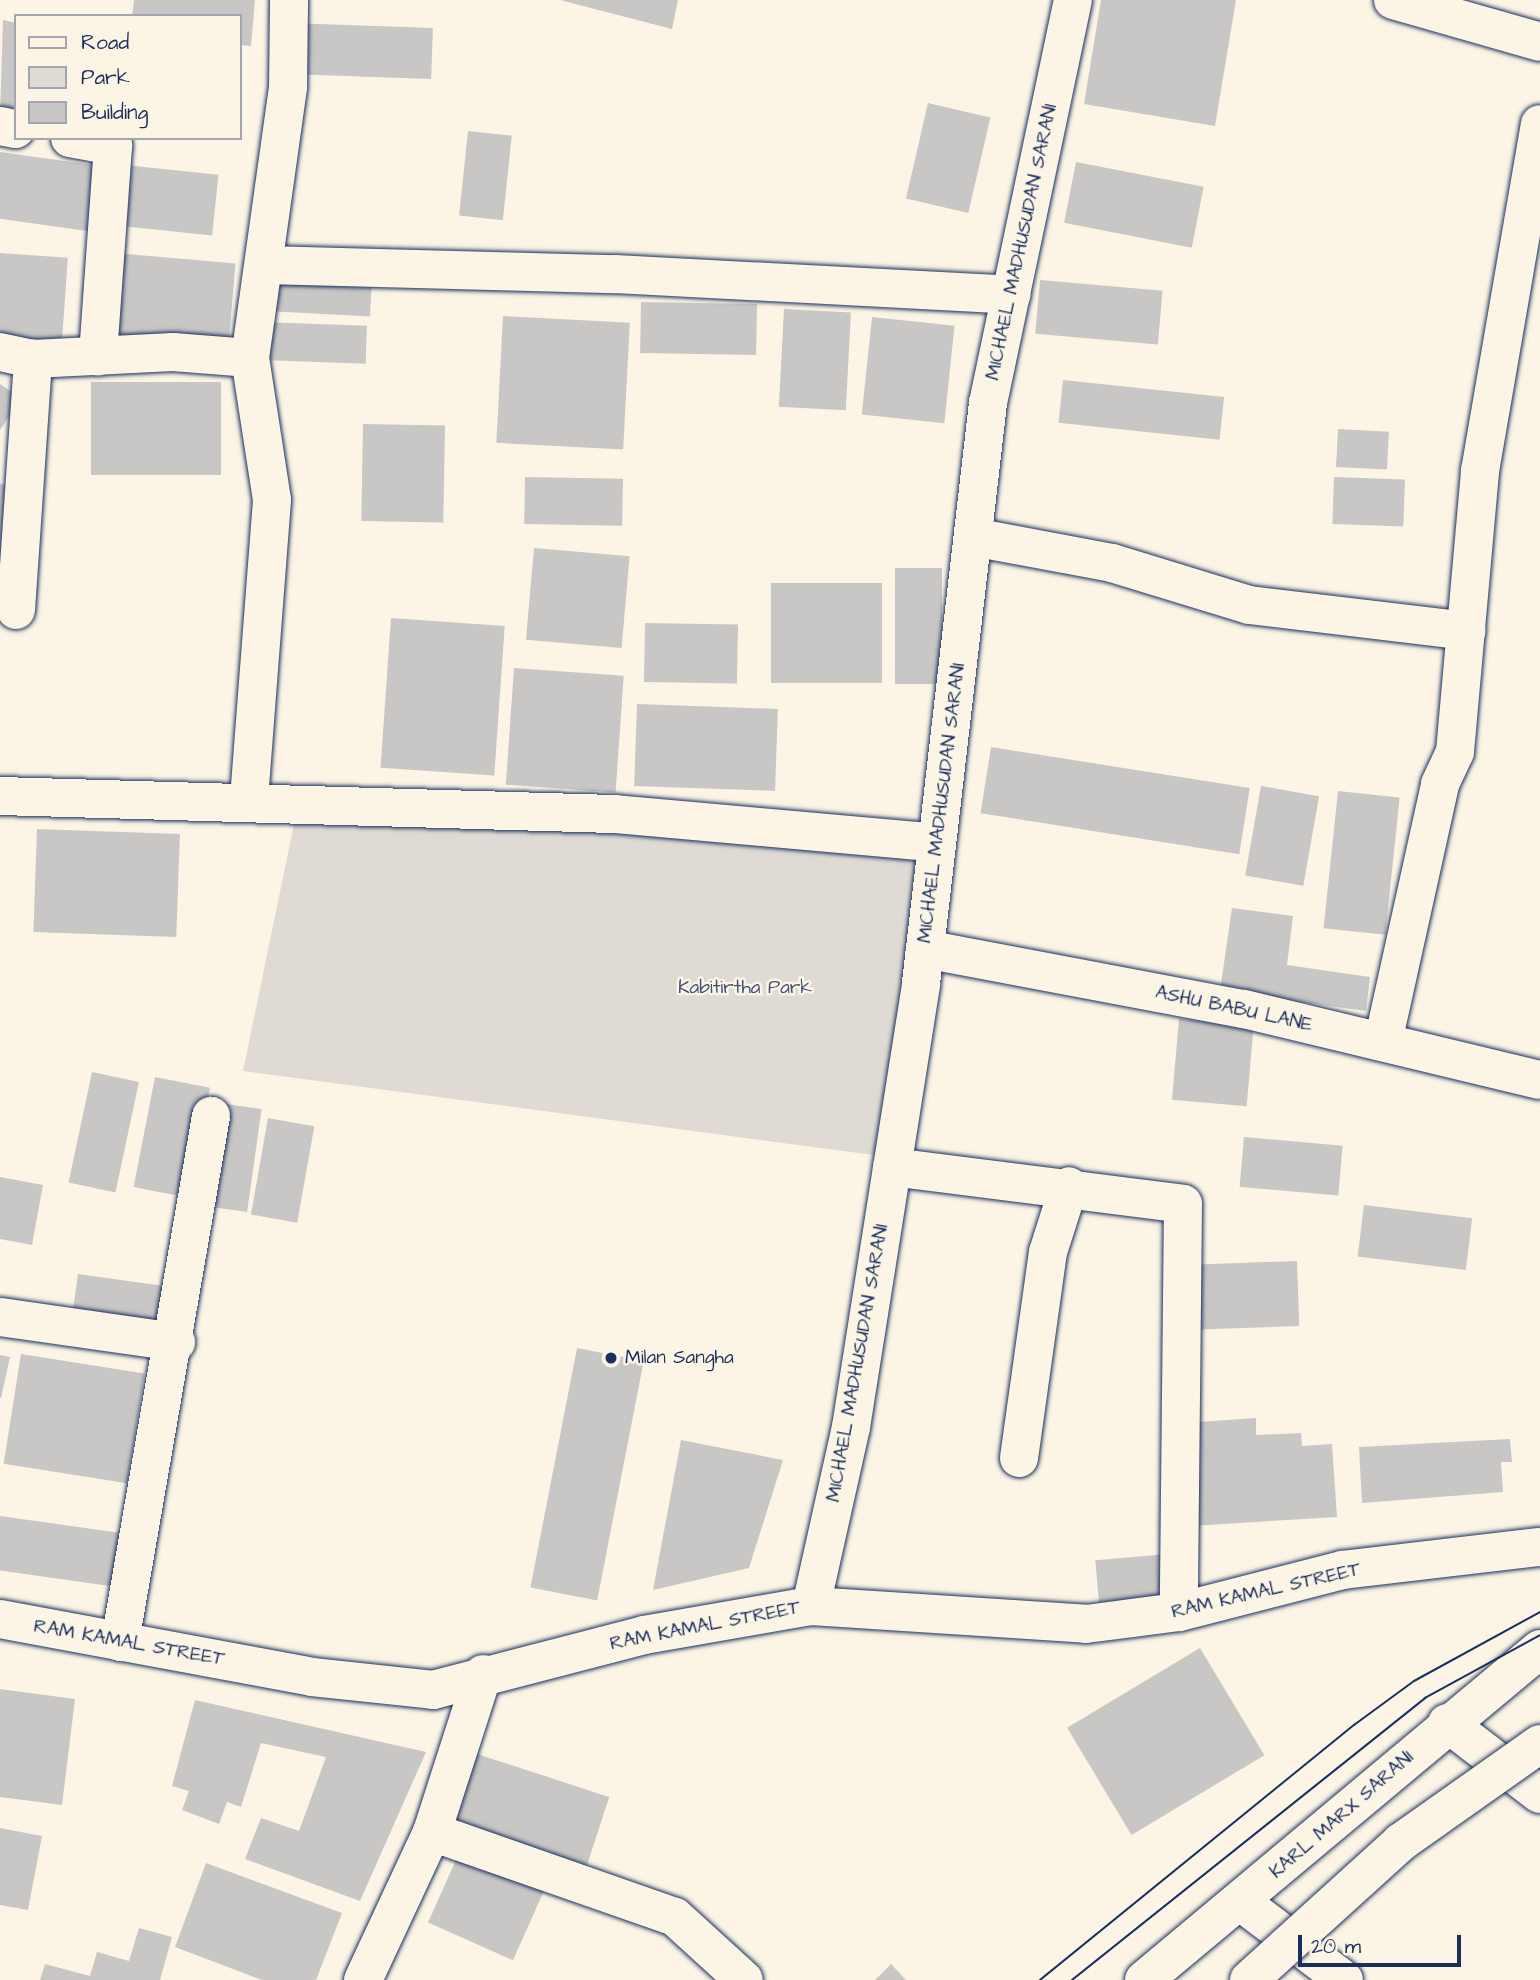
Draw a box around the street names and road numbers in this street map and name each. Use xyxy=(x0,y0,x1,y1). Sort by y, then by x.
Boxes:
street label: MICHAEL MADHUSUDAN SARANI xyxy=(982,102,1062,382)
street label: MICHAEL MADHUSUDAN SARANI xyxy=(914,662,970,944)
street label: ASHU BABU LANE xyxy=(1153,981,1315,1037)
street label: MICHAEL MADHUSUDAN SARANI xyxy=(822,1222,894,1504)
street label: RAM KAMAL STREET xyxy=(1169,1558,1363,1624)
street label: RAM KAMAL STREET xyxy=(608,1596,802,1656)
street label: RAM KAMAL STREET xyxy=(32,1615,226,1671)
street label: KARL MARX SARANI xyxy=(1265,1746,1419,1884)

